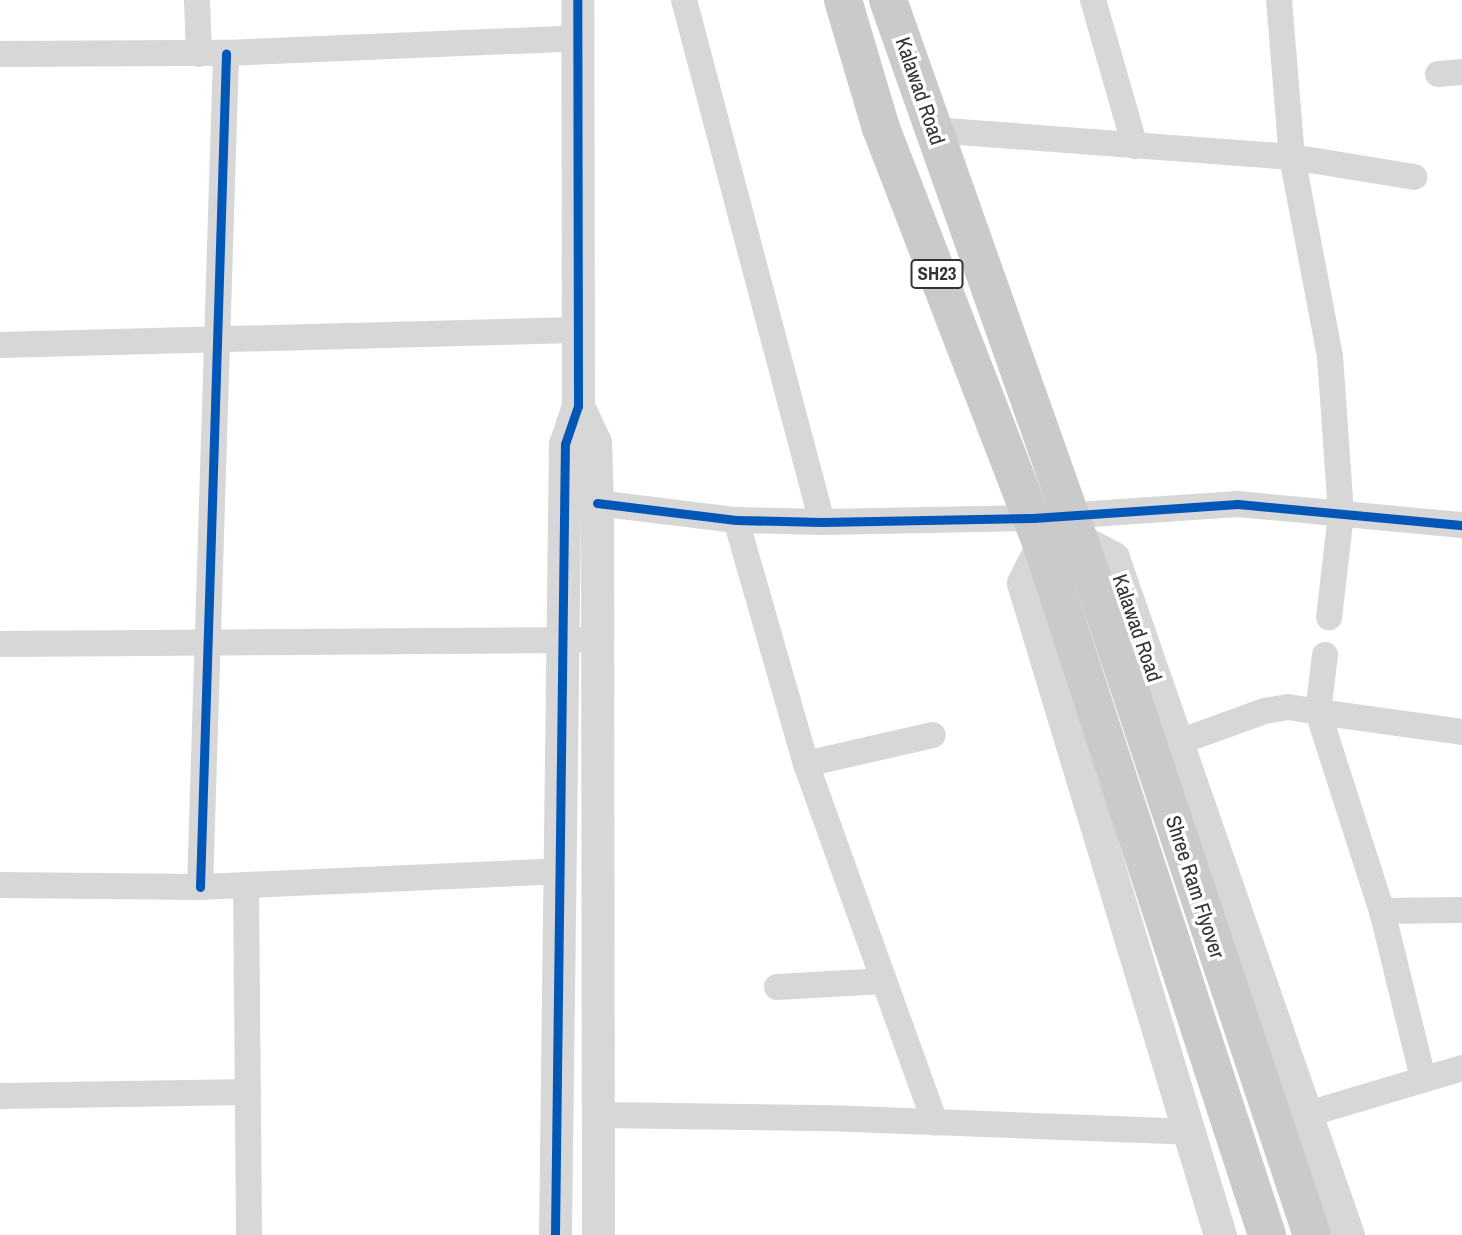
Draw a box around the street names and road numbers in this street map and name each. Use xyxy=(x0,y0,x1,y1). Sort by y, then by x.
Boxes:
street label: Kalawad Road xyxy=(890,34,950,148)
road number: SH23 xyxy=(909,258,965,290)
street label: Kalawad Road xyxy=(1107,571,1167,685)
street label: Shree Ram Flyover xyxy=(1160,813,1230,961)

